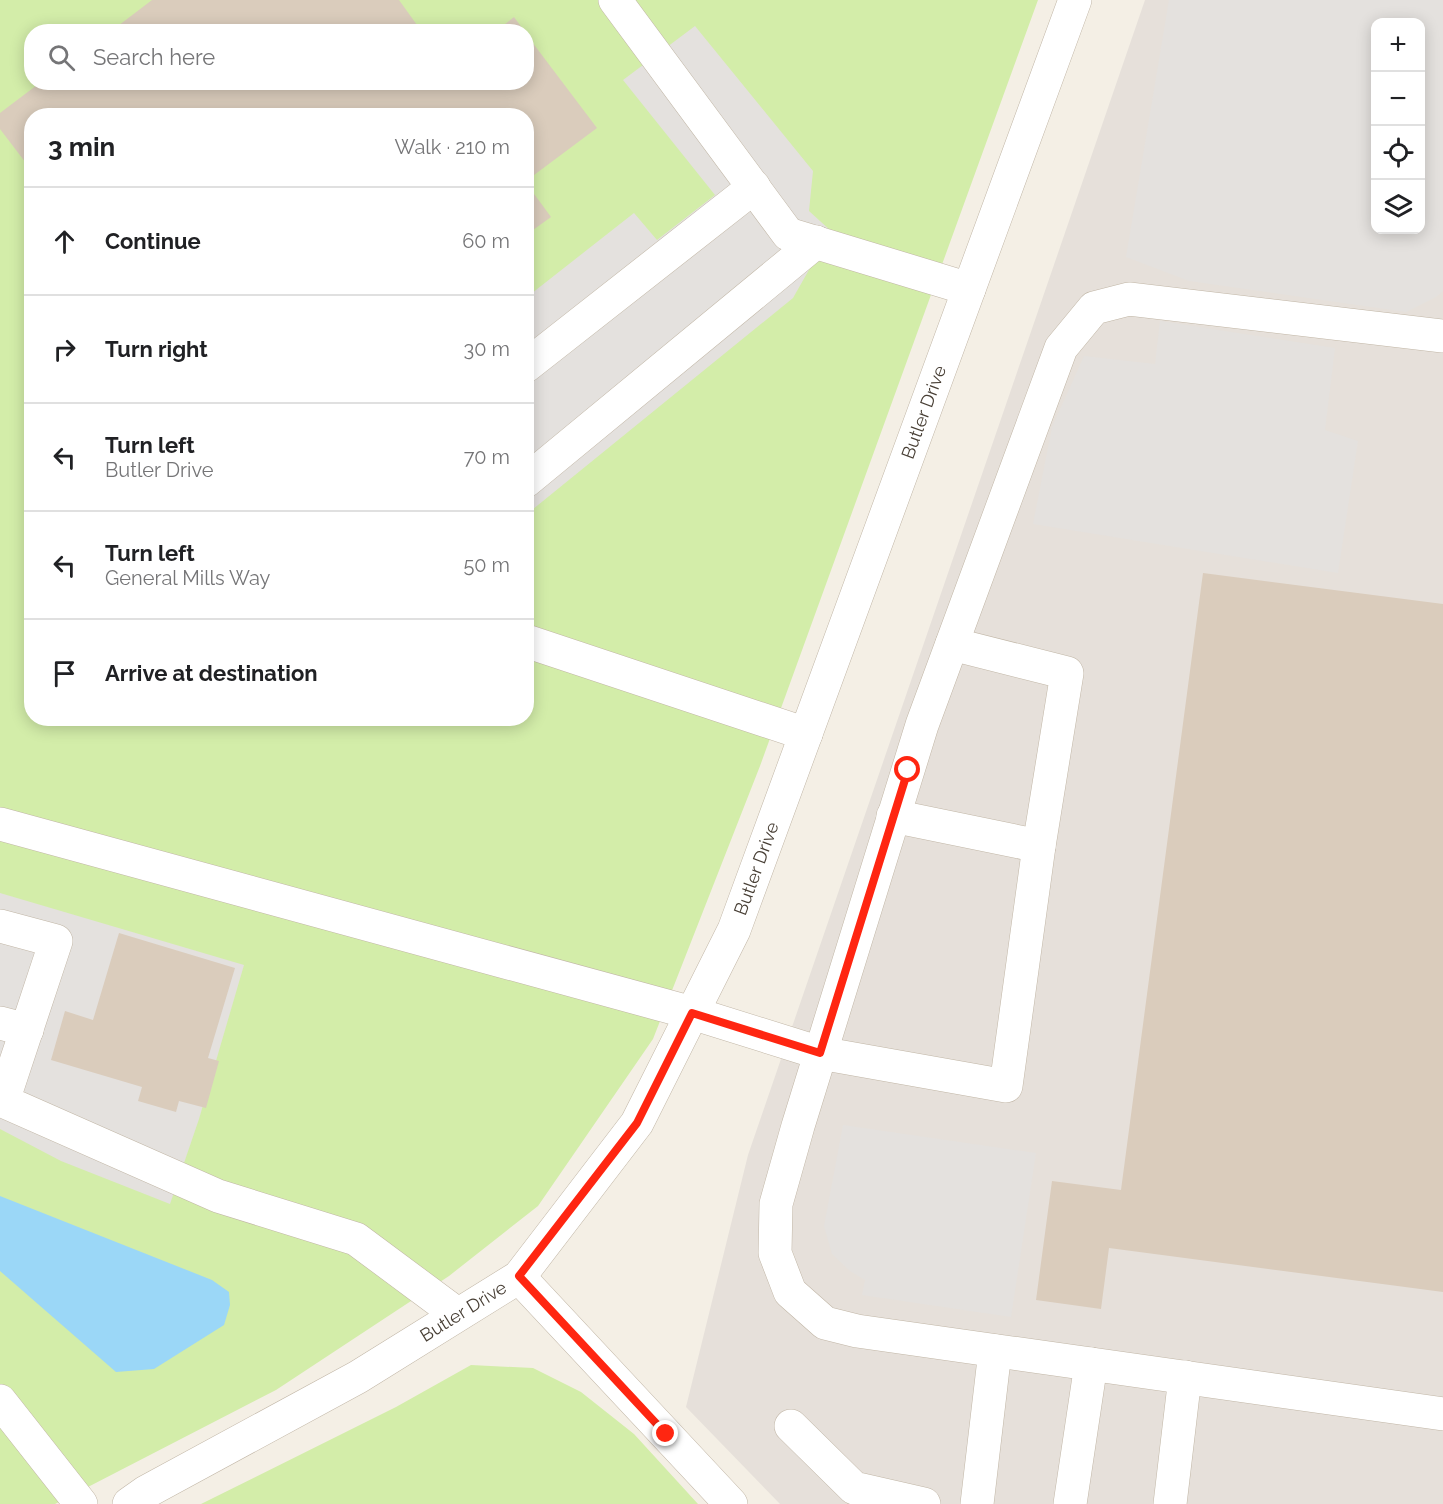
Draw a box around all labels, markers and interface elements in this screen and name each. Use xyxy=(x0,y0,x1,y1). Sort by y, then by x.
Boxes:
map controls xyxy=(1371,18,1425,234)
button: + xyxy=(1371,18,1425,72)
search box xyxy=(24,24,534,90)
icon: search xyxy=(45,41,78,74)
text: Search here xyxy=(93,44,215,70)
button: − xyxy=(1371,72,1425,126)
button: locate xyxy=(1371,126,1425,180)
text: 3 min xyxy=(48,132,115,162)
text: Walk · 210 m xyxy=(395,135,510,159)
button: layers xyxy=(1371,180,1425,234)
icon: ahead xyxy=(48,225,81,258)
text: Continue xyxy=(105,228,201,254)
text: 60 m xyxy=(462,229,510,253)
icon: right xyxy=(48,333,81,366)
text: Turn right xyxy=(105,336,208,362)
text: 30 m xyxy=(464,337,510,361)
street label: Butler Drive xyxy=(897,362,950,462)
text: Turn left xyxy=(105,432,195,458)
icon: left xyxy=(48,441,81,474)
text: 70 m xyxy=(464,445,510,469)
text: Butler Drive xyxy=(105,458,213,482)
text: Turn left xyxy=(105,540,195,566)
icon: left xyxy=(48,549,81,582)
text: 50 m xyxy=(463,553,510,577)
text: General Mills Way xyxy=(105,566,270,590)
icon: arrive xyxy=(48,657,81,690)
text: Arrive at destination xyxy=(105,660,318,686)
route start xyxy=(894,756,920,782)
street label: Butler Drive xyxy=(729,818,783,918)
street label: Butler Drive xyxy=(416,1276,510,1346)
route end xyxy=(652,1420,678,1446)

